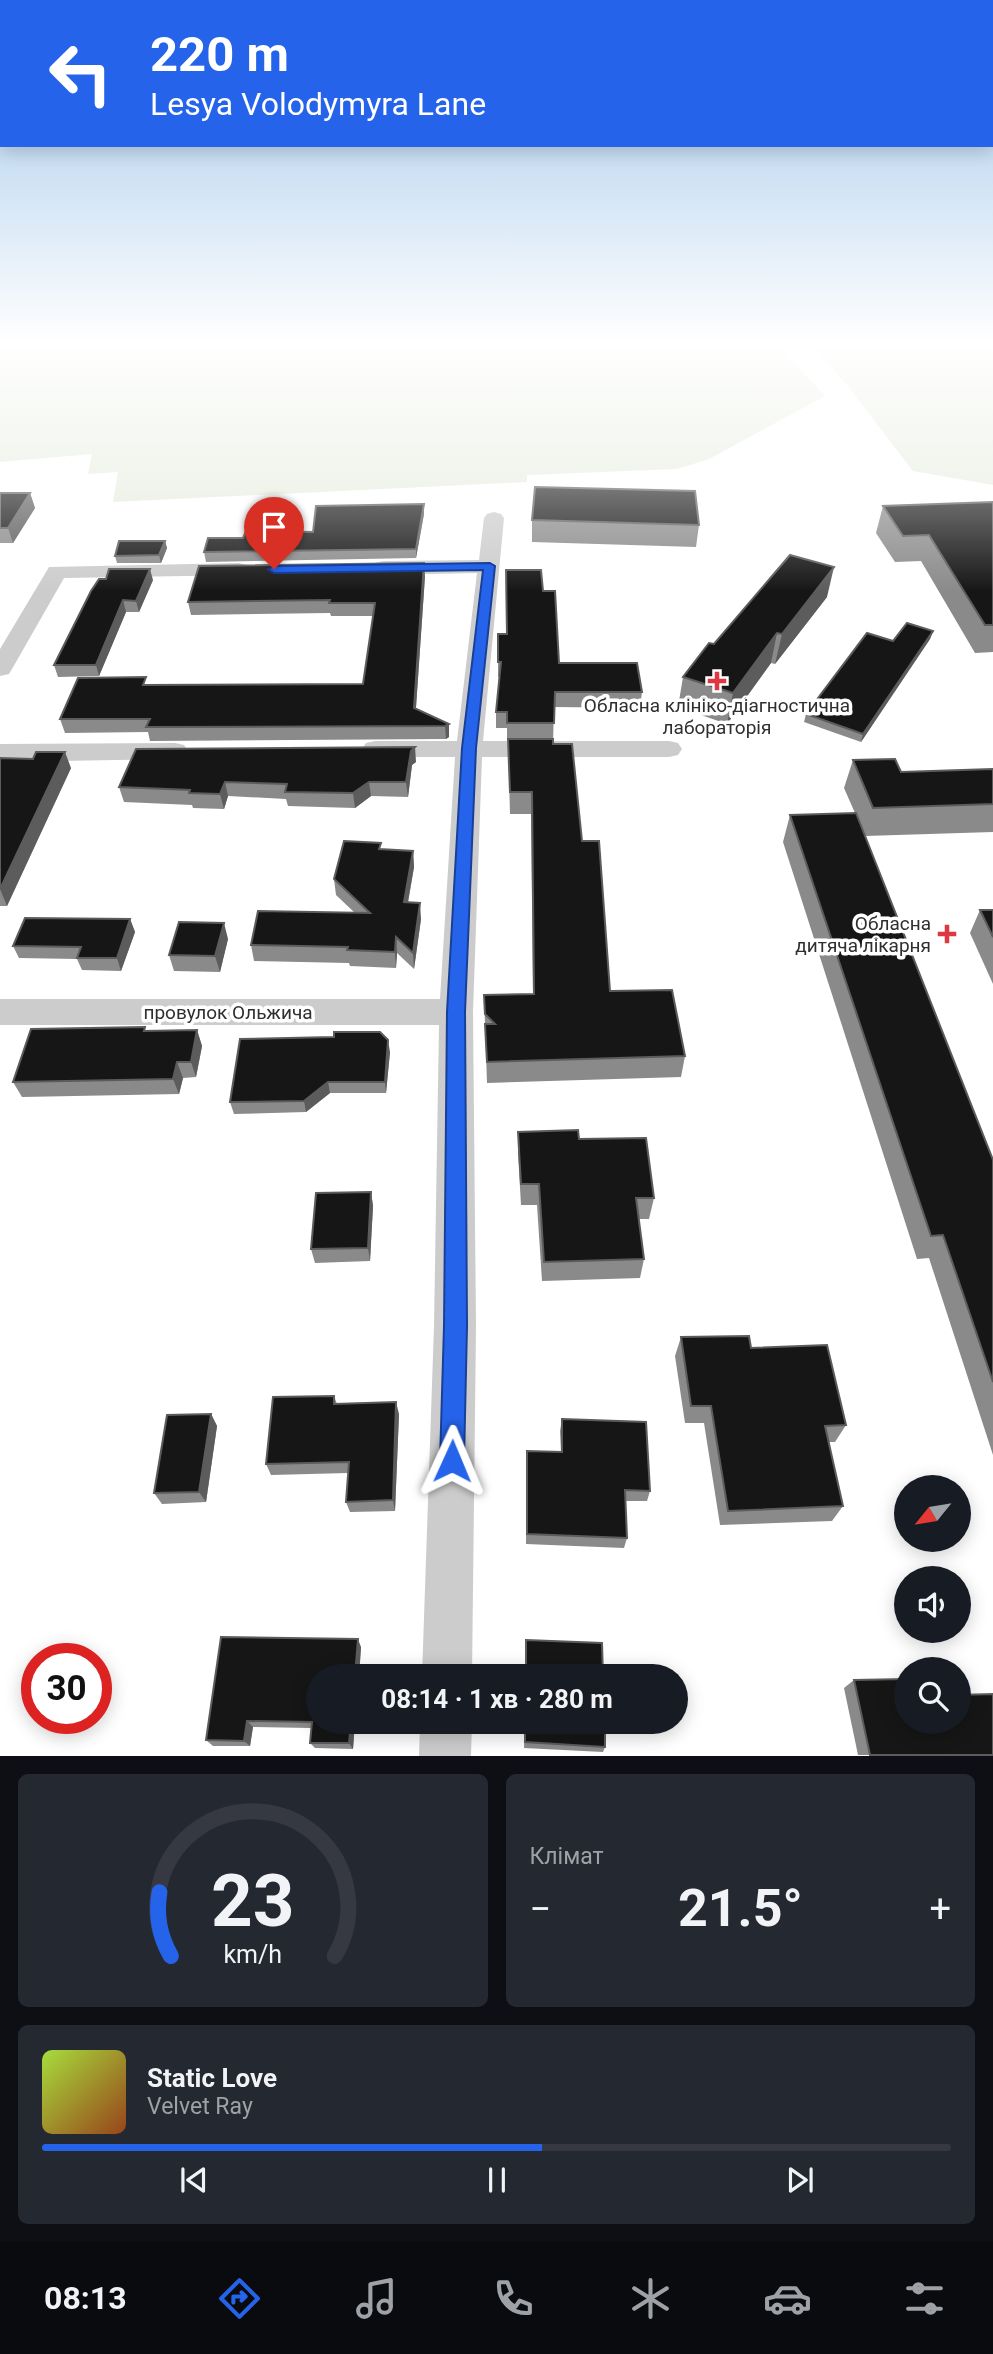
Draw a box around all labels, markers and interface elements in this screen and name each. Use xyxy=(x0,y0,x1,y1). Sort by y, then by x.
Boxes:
text: 220 m xyxy=(150,26,289,83)
icon: left xyxy=(35,28,126,119)
text: Lesya Volodymyra Lane xyxy=(150,85,486,123)
pin xyxy=(244,497,304,569)
icon: arrive xyxy=(255,508,293,546)
marker: Обласна клініко-діагностична лабораторія xyxy=(707,671,727,691)
place label: Обласна клініко-діагностична лабораторія xyxy=(584,694,850,739)
place label: Обласна дитяча лікарня xyxy=(795,912,931,957)
marker: Обласна дитяча лікарня xyxy=(937,924,957,944)
street label: провулок Ольжича xyxy=(143,1001,313,1024)
position arrow xyxy=(415,1424,489,1498)
north arrow xyxy=(894,1475,971,1552)
map controls xyxy=(894,1475,971,1734)
button: sound xyxy=(894,1566,971,1643)
speed limit sign: 30 xyxy=(21,1643,112,1734)
button: search xyxy=(894,1657,971,1734)
text: 08:14 · 1 хв · 280 m xyxy=(381,1684,613,1714)
text: Клімат xyxy=(530,1843,604,1870)
text: 23 xyxy=(211,1859,295,1945)
text: 21.5° xyxy=(678,1878,803,1939)
text: − xyxy=(530,1887,551,1931)
text: + xyxy=(929,1887,951,1931)
text: km/h xyxy=(223,1940,282,1969)
text: Static Love xyxy=(147,2063,277,2093)
text: Velvet Ray xyxy=(147,2093,253,2120)
icon: previous xyxy=(175,2161,213,2199)
icon: pause xyxy=(478,2161,516,2199)
icon: next xyxy=(781,2161,819,2199)
icon: directions xyxy=(215,2274,264,2323)
icon: music xyxy=(352,2274,401,2323)
icon: phone xyxy=(489,2274,538,2323)
icon: climate xyxy=(626,2274,675,2323)
icon: car xyxy=(763,2274,812,2323)
icon: filters xyxy=(900,2274,949,2323)
text: 08:13 xyxy=(44,2279,126,2317)

